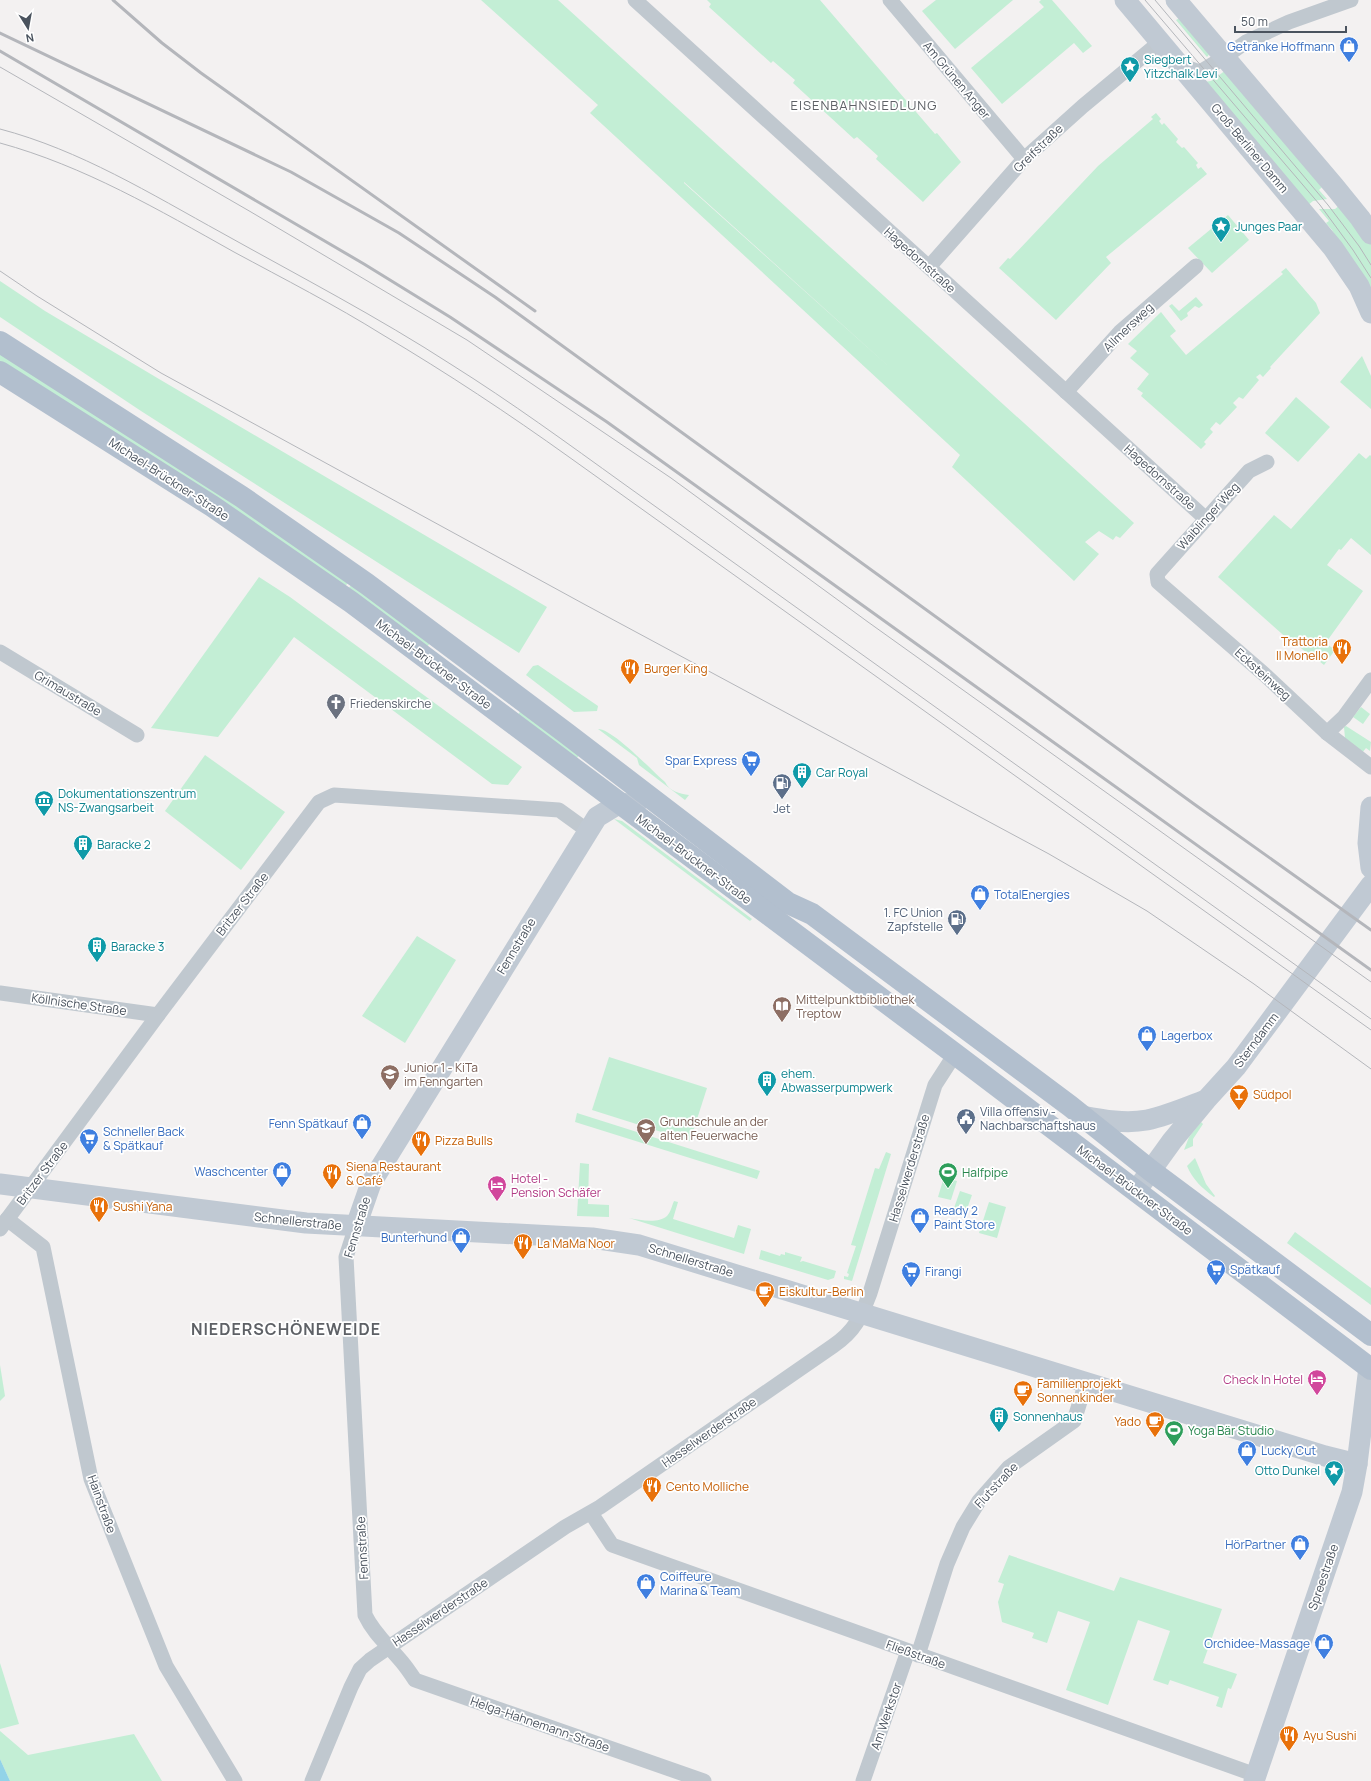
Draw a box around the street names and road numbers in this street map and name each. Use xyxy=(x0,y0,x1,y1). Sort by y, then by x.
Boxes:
street label: Am Grünen Anger xyxy=(919,37,995,123)
street label: Groß-Berliner Damm xyxy=(1207,100,1293,196)
street label: Greifstraße xyxy=(1010,120,1066,176)
street label: Hagedornstraße xyxy=(881,223,959,297)
street label: Allmersweg xyxy=(1099,299,1157,355)
street label: Michael-Brückner-Straße xyxy=(106,434,232,524)
street label: Hagedornstraße xyxy=(1121,440,1199,514)
street label: Waiblinger Weg xyxy=(1173,479,1243,553)
street label: Michael-Brückner-Straße xyxy=(373,615,495,713)
street label: Ecksteinweg xyxy=(1231,644,1295,704)
street label: Grimaustraße xyxy=(31,666,105,720)
street label: Michael-Brückner-Straße xyxy=(633,810,755,908)
street label: Britzer Straße xyxy=(212,869,272,939)
street label: Fennstraße xyxy=(492,915,540,977)
street label: Köllnische Straße xyxy=(30,989,128,1019)
street label: Sterndamm xyxy=(1230,1009,1282,1071)
street label: Hasselwerderstraße xyxy=(885,1112,933,1224)
street label: Britzer Straße xyxy=(12,1138,72,1208)
street label: Michael-Brückner-Straße xyxy=(1074,1141,1196,1239)
street label: Fennstraße xyxy=(340,1194,374,1260)
street label: Schnellerstraße xyxy=(253,1208,343,1234)
street label: Schnellerstraße xyxy=(646,1239,736,1281)
street label: Hasselwerderstraße xyxy=(658,1393,760,1471)
street label: Flutstraße xyxy=(970,1458,1022,1512)
street label: Hainstraße xyxy=(84,1472,120,1536)
street label: Fennstraße xyxy=(352,1516,372,1580)
street label: Spreestraße xyxy=(1304,1542,1342,1612)
street label: Hasselwerderstraße xyxy=(389,1574,491,1650)
street label: Fließstraße xyxy=(884,1635,948,1673)
street label: Am Werkstor xyxy=(867,1679,906,1752)
street label: Helga-Hahnemann-Straße xyxy=(468,1692,612,1756)

